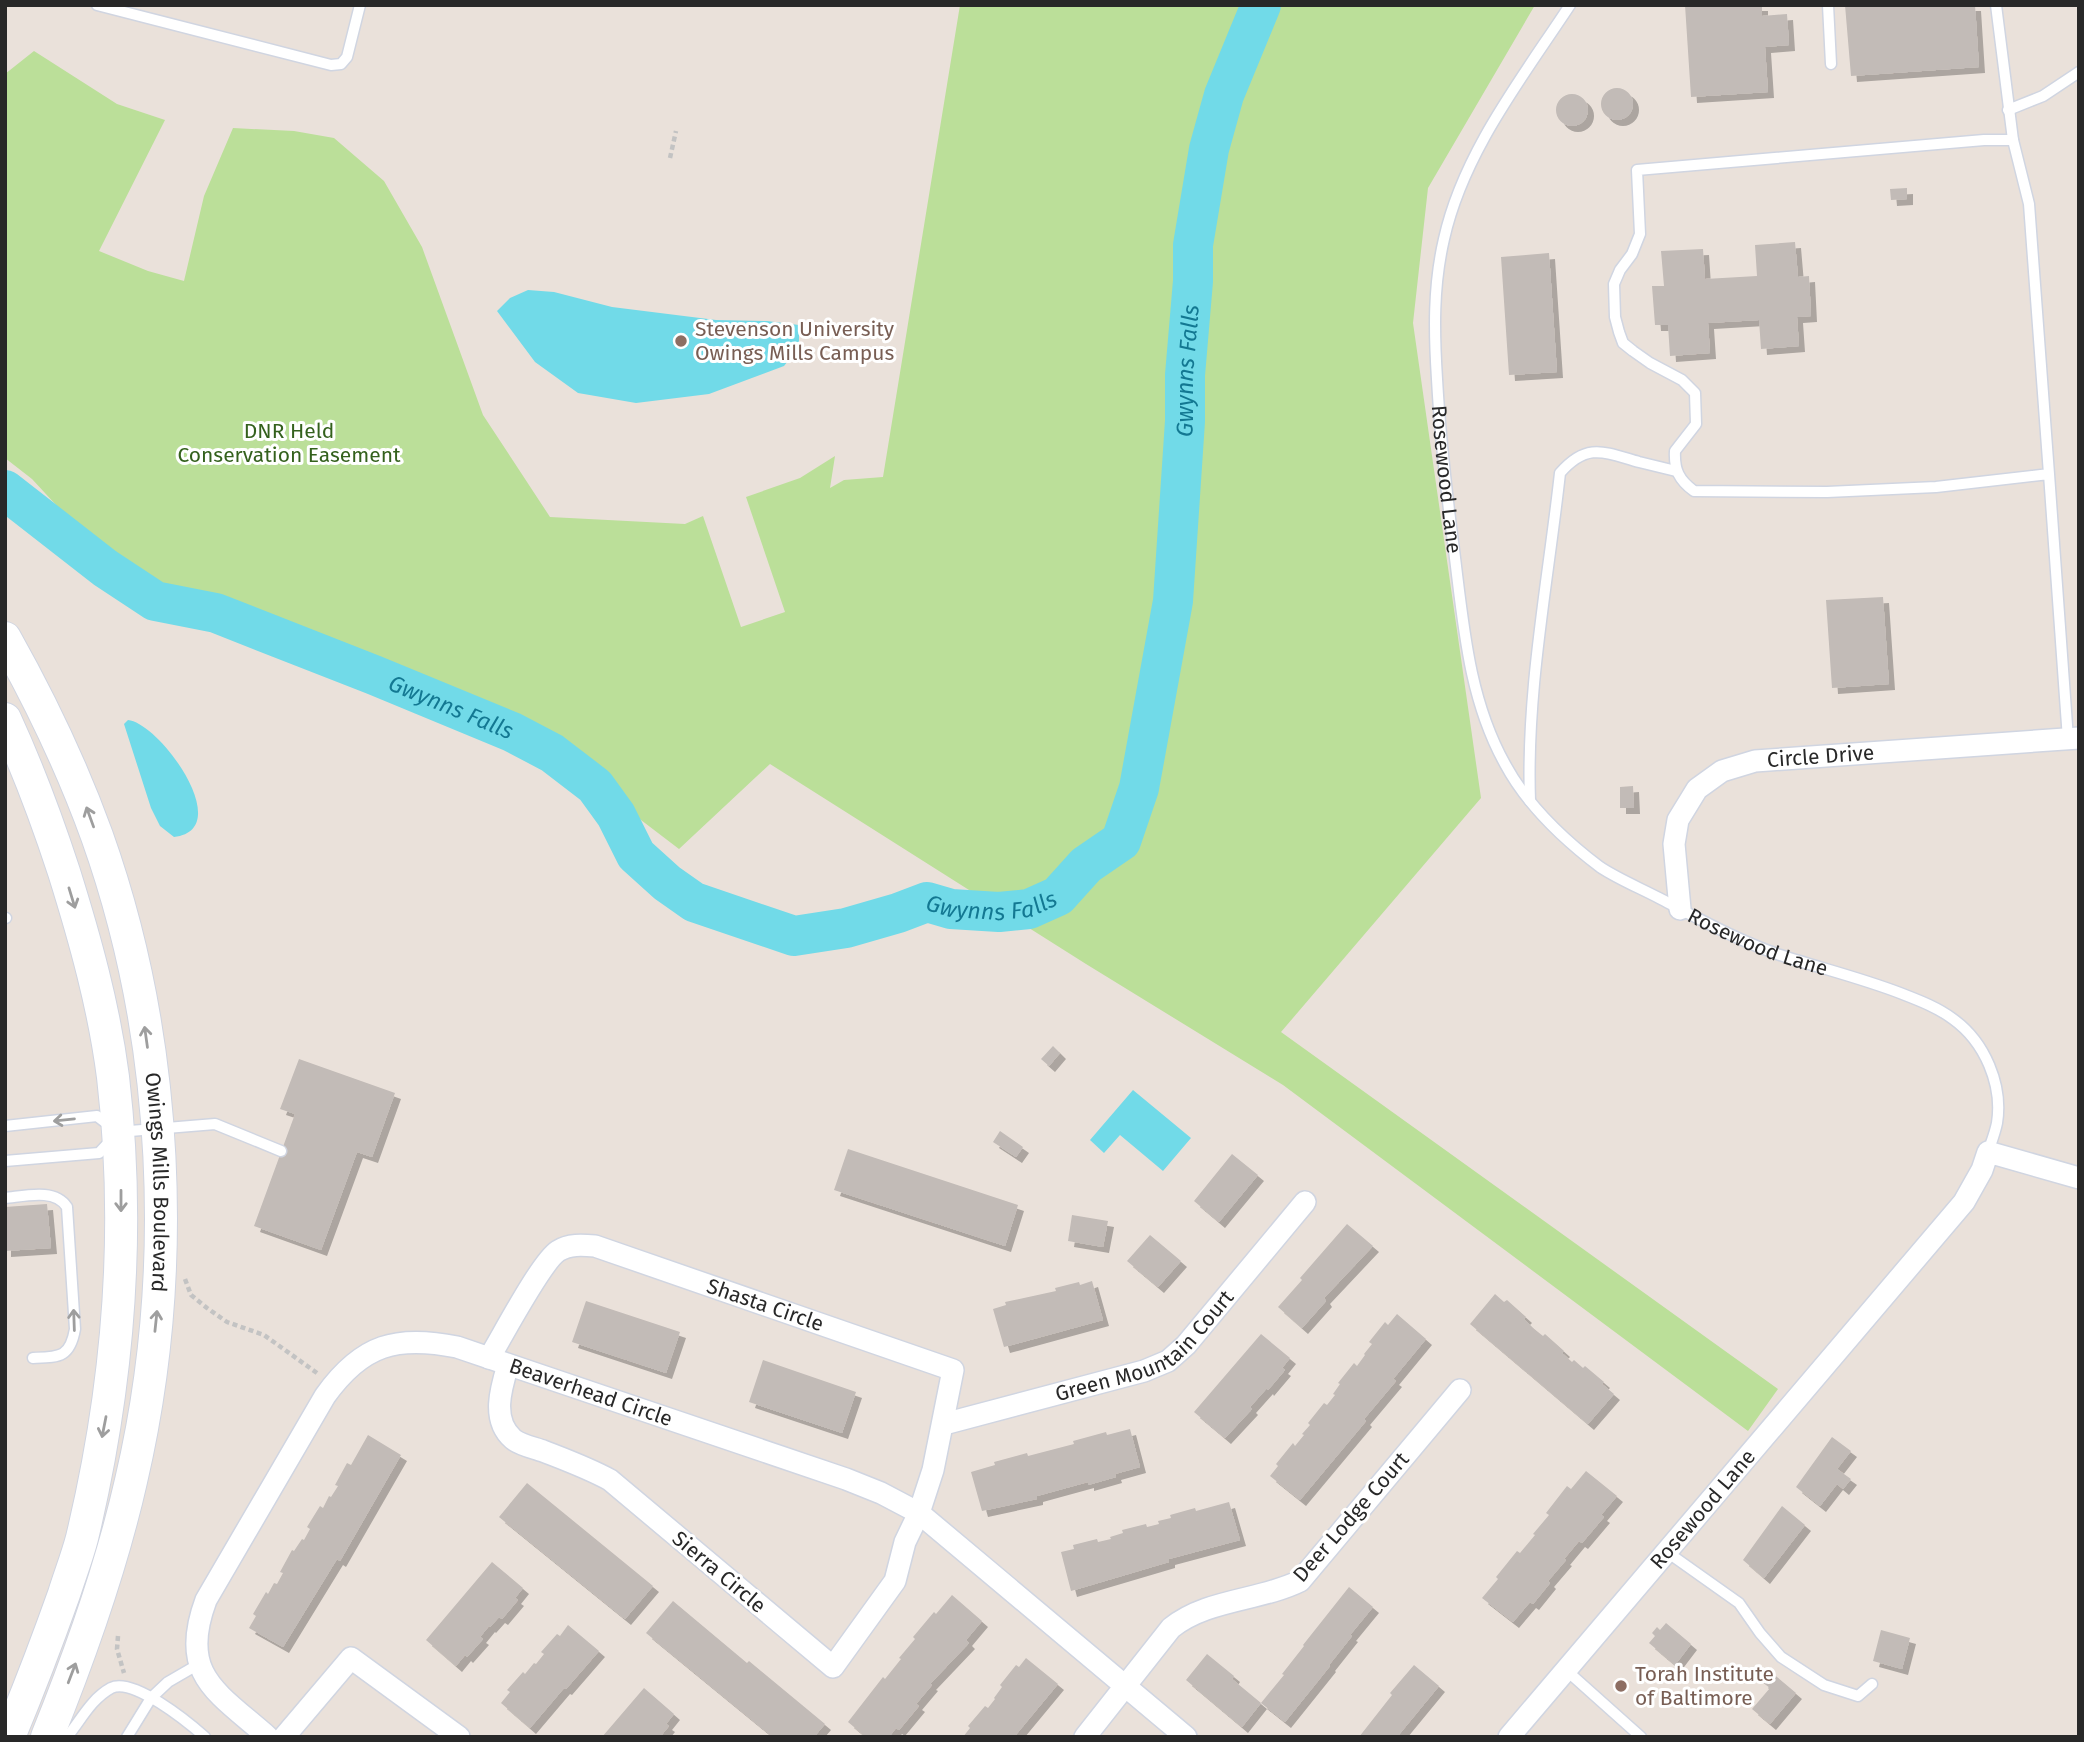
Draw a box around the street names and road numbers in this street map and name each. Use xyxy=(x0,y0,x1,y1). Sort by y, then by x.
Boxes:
street label: Rosewood Lane xyxy=(1426,404,1467,555)
street label: Circle Drive xyxy=(1766,740,1875,773)
street label: Rosewood Lane xyxy=(1683,902,1831,982)
street label: Owings Mills Boulevard xyxy=(139,1071,174,1293)
street label: Shasta Circle xyxy=(703,1273,827,1337)
street label: Green Mountain Court xyxy=(1052,1284,1239,1407)
street label: Beaverhead Circle xyxy=(506,1353,676,1432)
street label: Rosewood Lane xyxy=(1645,1444,1761,1574)
street label: Deer Lodge Court xyxy=(1287,1446,1415,1587)
street label: Sierra Circle xyxy=(667,1525,771,1619)

